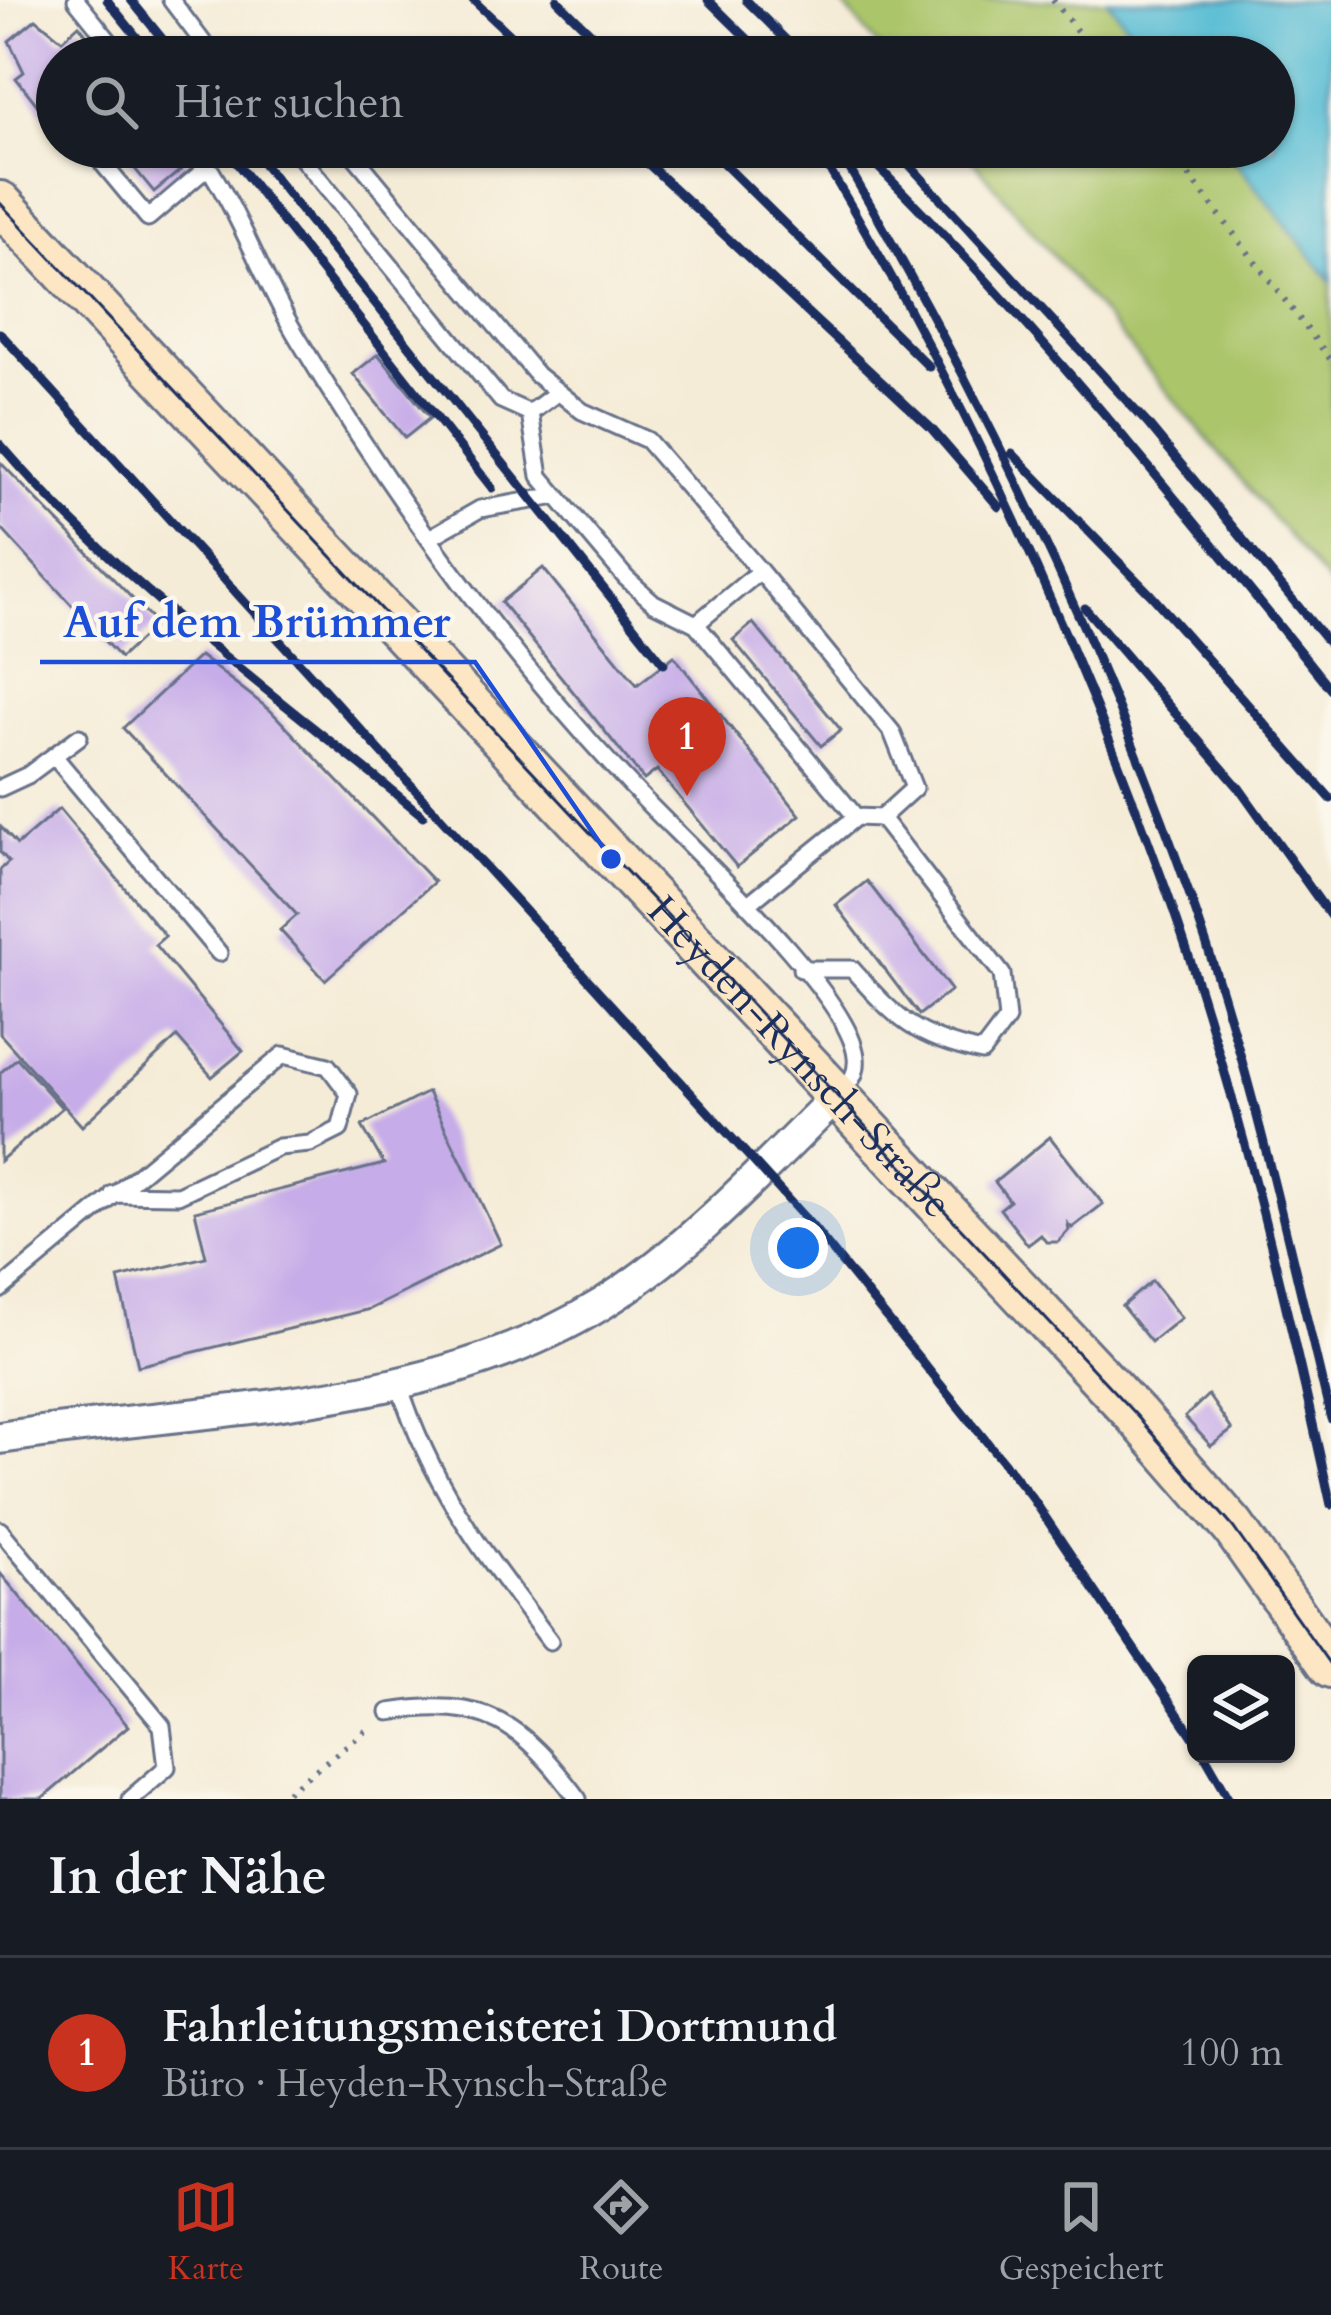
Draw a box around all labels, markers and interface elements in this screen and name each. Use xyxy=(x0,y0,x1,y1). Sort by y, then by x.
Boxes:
search box xyxy=(36,36,1295,168)
icon: search xyxy=(78,69,144,135)
text: Hier suchen xyxy=(174,72,404,133)
callout: Auf dem Brümmer xyxy=(40,581,475,662)
text: Auf dem Brümmer xyxy=(63,592,452,653)
pin: 1 xyxy=(648,697,726,796)
street label: Heyden-Rynsch-Straße xyxy=(635,883,965,1230)
your location xyxy=(768,1218,828,1278)
map controls xyxy=(1187,1655,1295,1763)
button: layers xyxy=(1187,1655,1295,1763)
text: In der Nähe xyxy=(48,1842,327,1912)
text: Fahrleitungsmeisterei Dortmund xyxy=(162,1996,837,2057)
text: 1 xyxy=(77,2026,97,2079)
text: 100 m xyxy=(1180,2026,1283,2079)
text: Büro · Heyden-Rynsch-Straße xyxy=(162,2057,668,2110)
tab: Karte xyxy=(168,2174,244,2291)
tab: Route xyxy=(579,2174,663,2291)
tab: Gespeichert xyxy=(999,2174,1163,2291)

